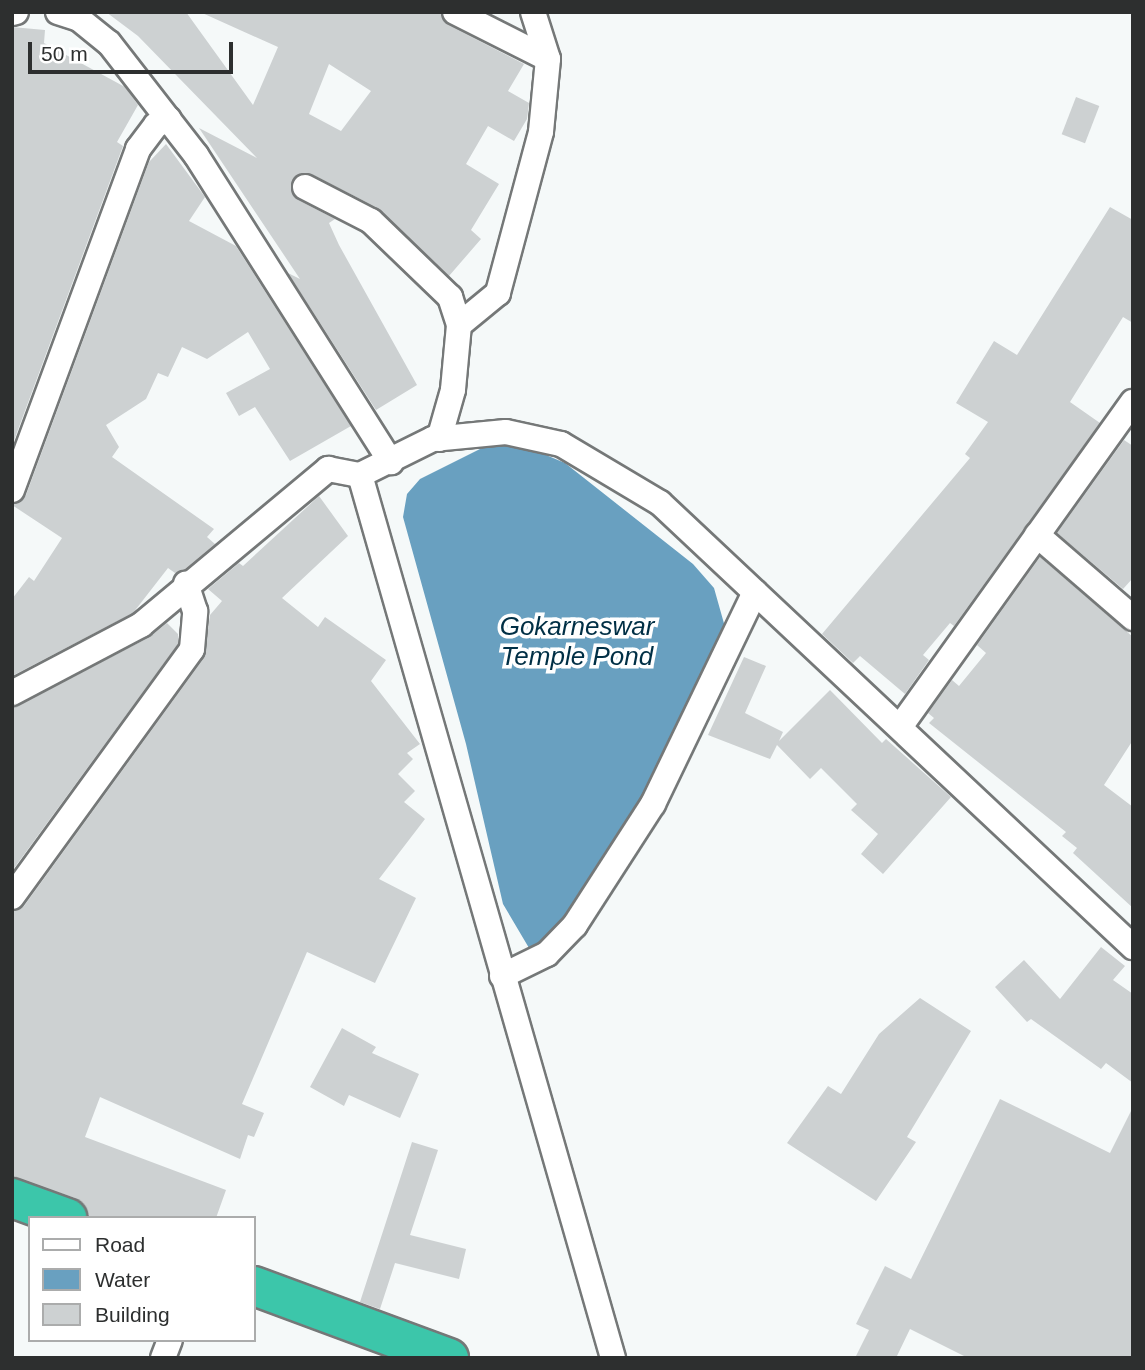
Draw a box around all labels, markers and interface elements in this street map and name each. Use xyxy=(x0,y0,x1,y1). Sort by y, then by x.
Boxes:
scale bar xyxy=(32,28,236,72)
text: 50 m xyxy=(41,42,88,65)
water label: Gokarneswar Temple Pond xyxy=(500,611,654,672)
legend xyxy=(28,1216,256,1342)
text: Road xyxy=(95,1233,145,1256)
text: Water xyxy=(95,1268,150,1291)
text: Building xyxy=(95,1303,170,1326)

